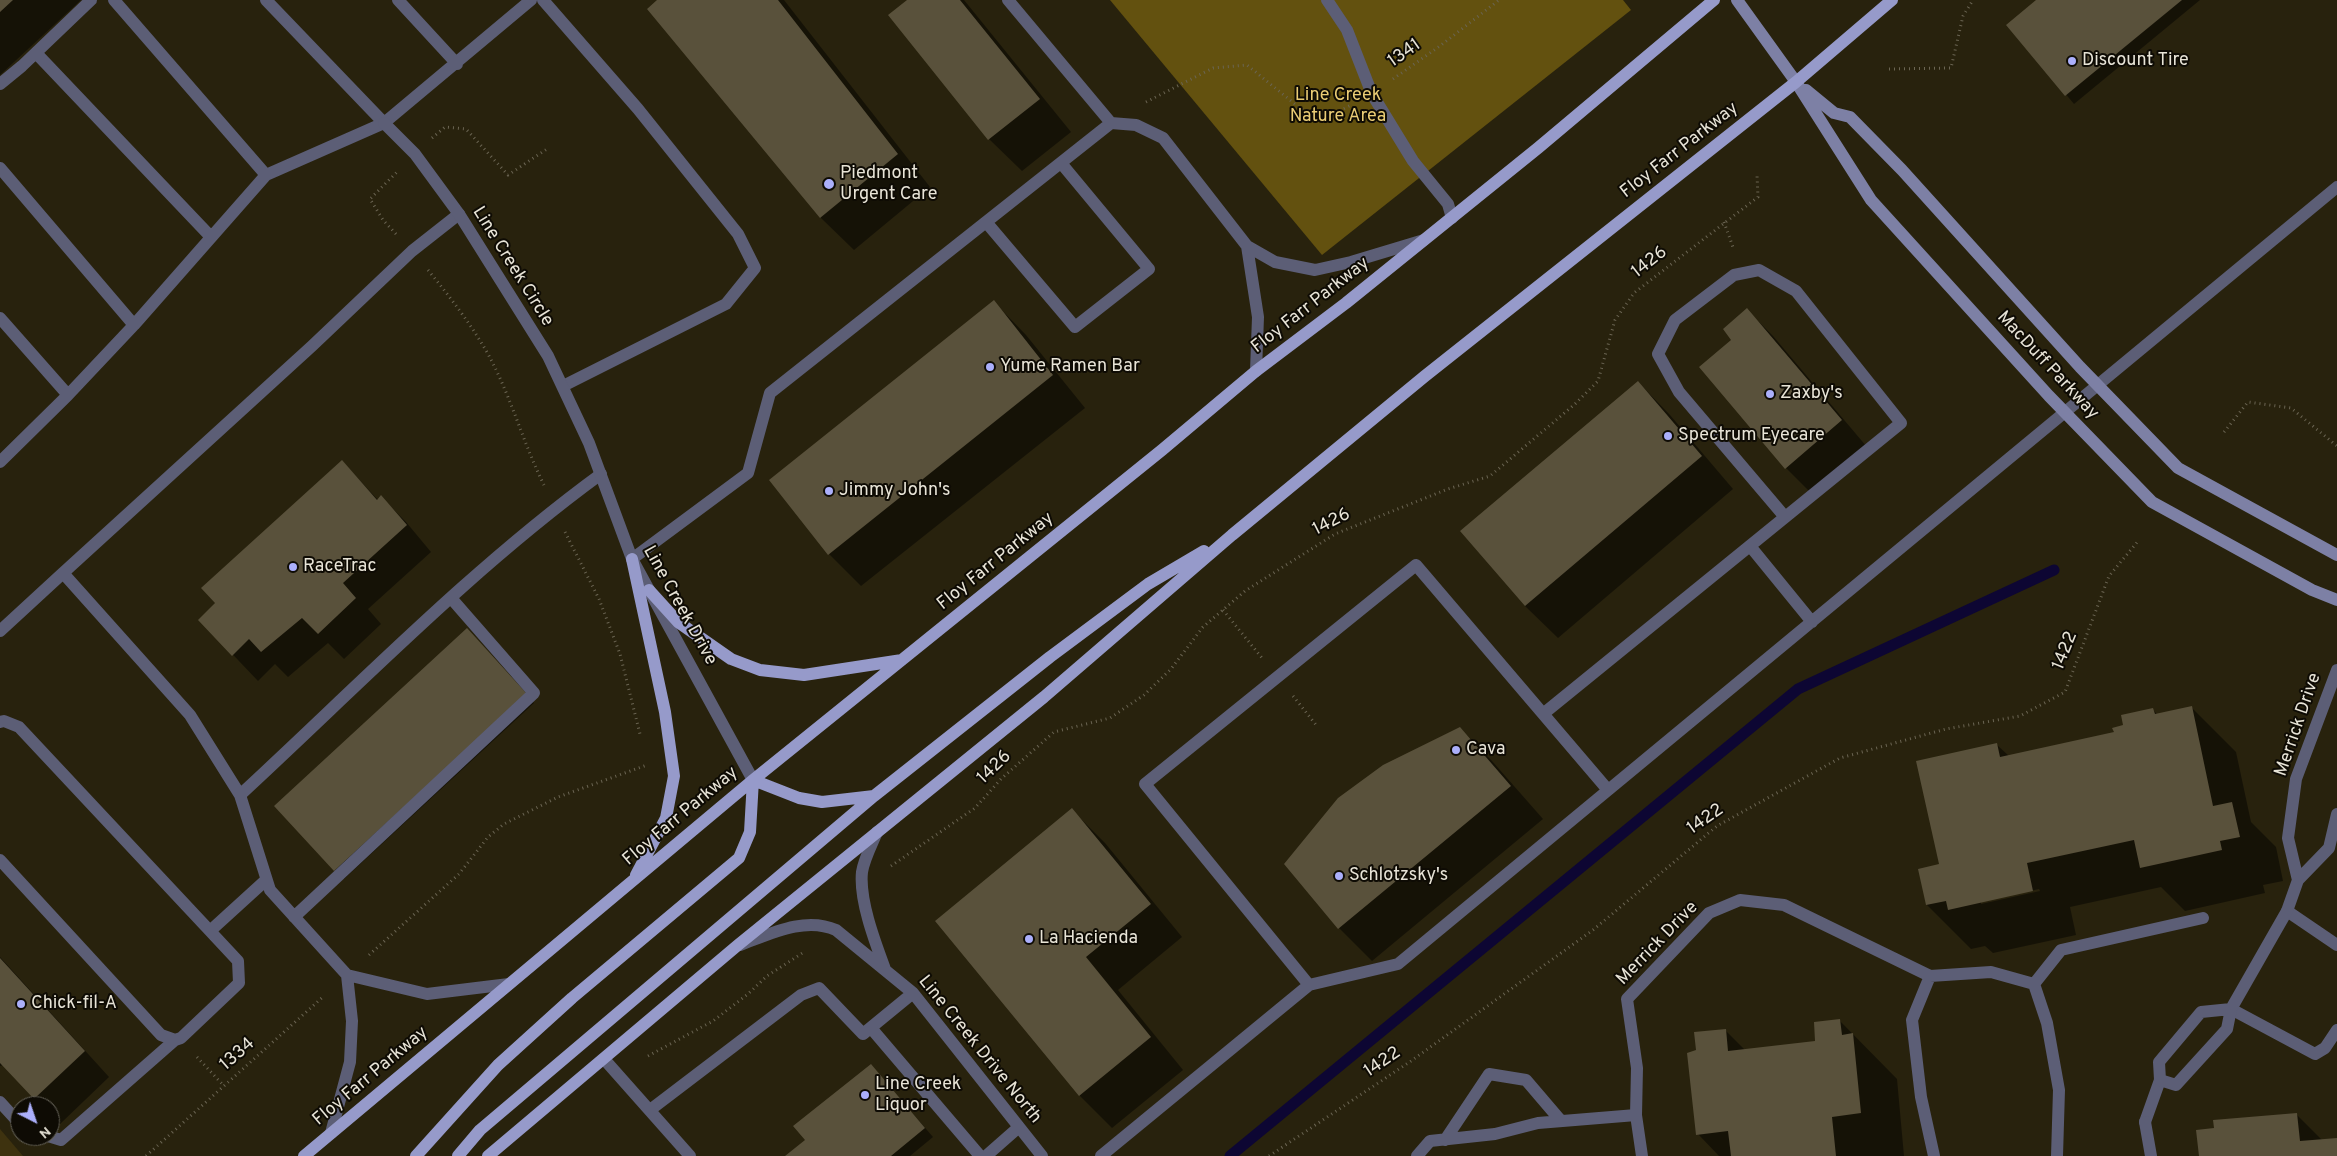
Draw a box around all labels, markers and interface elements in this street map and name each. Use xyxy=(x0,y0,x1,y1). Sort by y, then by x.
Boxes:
street label: 1341 xyxy=(1384,35,1426,73)
place label: Discount Tire xyxy=(2082,50,2189,72)
marker: Discount Tire xyxy=(2066,55,2078,67)
park label: Line Creek Nature Area xyxy=(1290,85,1386,128)
street label: Floy Farr Parkway xyxy=(1617,98,1743,204)
place label: Piedmont Urgent Care xyxy=(840,163,937,205)
marker: Piedmont Urgent Care xyxy=(822,177,836,191)
street label: Line Creek Circle xyxy=(467,203,557,331)
street label: 1426 xyxy=(1628,242,1672,284)
street label: Floy Farr Parkway xyxy=(1248,253,1374,359)
street label: MacDuff Parkway xyxy=(1991,307,2103,425)
place label: Yume Ramen Bar xyxy=(1000,356,1140,378)
marker: Yume Ramen Bar xyxy=(984,361,996,373)
place label: Zaxby's xyxy=(1780,383,1843,405)
marker: Zaxby's xyxy=(1764,388,1776,400)
place label: Spectrum Eyecare xyxy=(1678,425,1825,447)
marker: Spectrum Eyecare xyxy=(1662,430,1674,442)
place label: Jimmy John's xyxy=(839,480,951,502)
marker: Jimmy John's xyxy=(823,485,835,497)
street label: 1426 xyxy=(1310,504,1354,542)
street label: Floy Farr Parkway xyxy=(933,508,1059,616)
street label: Line Creek Drive xyxy=(637,542,721,670)
place label: RaceTrac xyxy=(303,556,376,578)
marker: RaceTrac xyxy=(287,561,299,573)
street label: 1422 xyxy=(2049,629,2083,673)
street label: Merrick Drive xyxy=(2271,670,2327,780)
place label: Cava xyxy=(1466,739,1505,761)
marker: Cava xyxy=(1450,744,1462,756)
street label: 1426 xyxy=(973,747,1017,789)
street label: Floy Farr Parkway xyxy=(619,763,743,871)
street label: 1422 xyxy=(1684,800,1728,840)
place label: Schlotzsky's xyxy=(1349,865,1448,887)
marker: Schlotzsky's xyxy=(1333,870,1345,882)
street label: Merrick Drive xyxy=(1613,898,1703,990)
place label: La Hacienda xyxy=(1039,928,1138,950)
marker: La Hacienda xyxy=(1023,933,1035,945)
street label: Line Creek Drive North xyxy=(913,972,1045,1128)
place label: Chick-fil-A xyxy=(31,993,117,1015)
marker: Chick-fil-A xyxy=(15,998,27,1010)
street label: Floy Farr Parkway xyxy=(309,1023,433,1131)
street label: 1334 xyxy=(216,1034,260,1076)
street label: 1422 xyxy=(1361,1043,1405,1083)
place label: Line Creek Liquor xyxy=(875,1074,961,1116)
marker: Line Creek Liquor xyxy=(859,1089,871,1101)
north arrow xyxy=(10,1096,60,1146)
text: N xyxy=(35,1122,54,1142)

